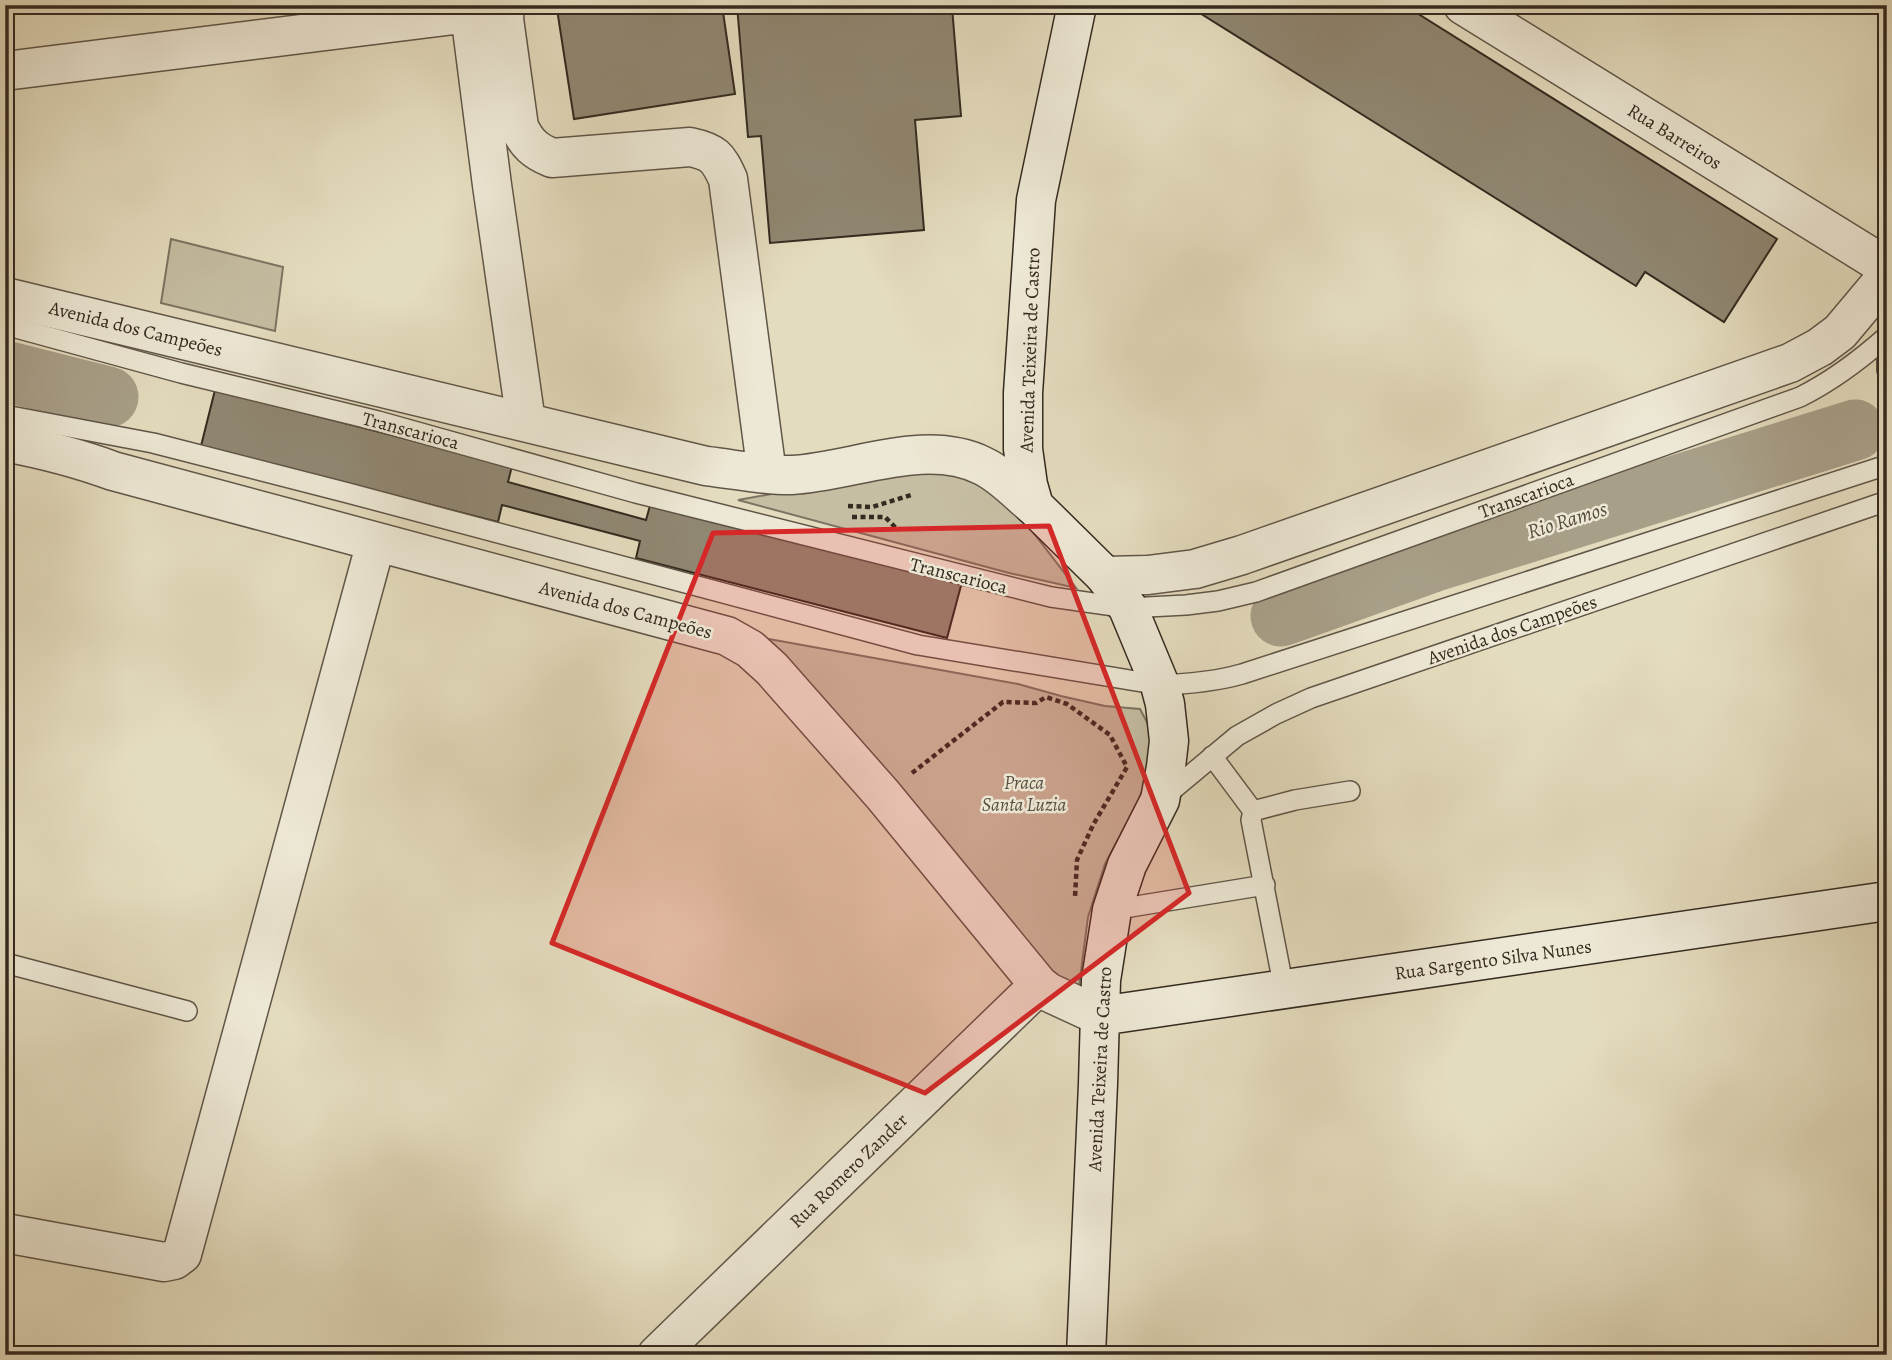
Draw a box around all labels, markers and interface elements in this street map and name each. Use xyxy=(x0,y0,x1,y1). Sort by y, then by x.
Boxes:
street label: Rua Barreiros xyxy=(1622,98,1727,176)
street label: Avenida Teixeira de Castro xyxy=(1013,247,1047,454)
street label: Avenida dos Campeões xyxy=(45,295,225,363)
street label: Transcarioca xyxy=(359,406,462,456)
street label: Transcarioca xyxy=(1475,467,1578,525)
water label: Rio Ramos xyxy=(1524,495,1610,545)
street label: Transcarioca xyxy=(907,551,1010,601)
street label: Avenida dos Campeões xyxy=(536,574,715,646)
street label: Avenida dos Campeões xyxy=(1423,589,1601,671)
park label: Praca Santa Luzia xyxy=(982,770,1066,818)
street label: Rua Sargento Silva Nunes xyxy=(1393,933,1593,987)
street label: Avenida Teixeira de Castro xyxy=(1082,966,1118,1173)
street label: Rua Romero Zander xyxy=(784,1107,914,1234)

